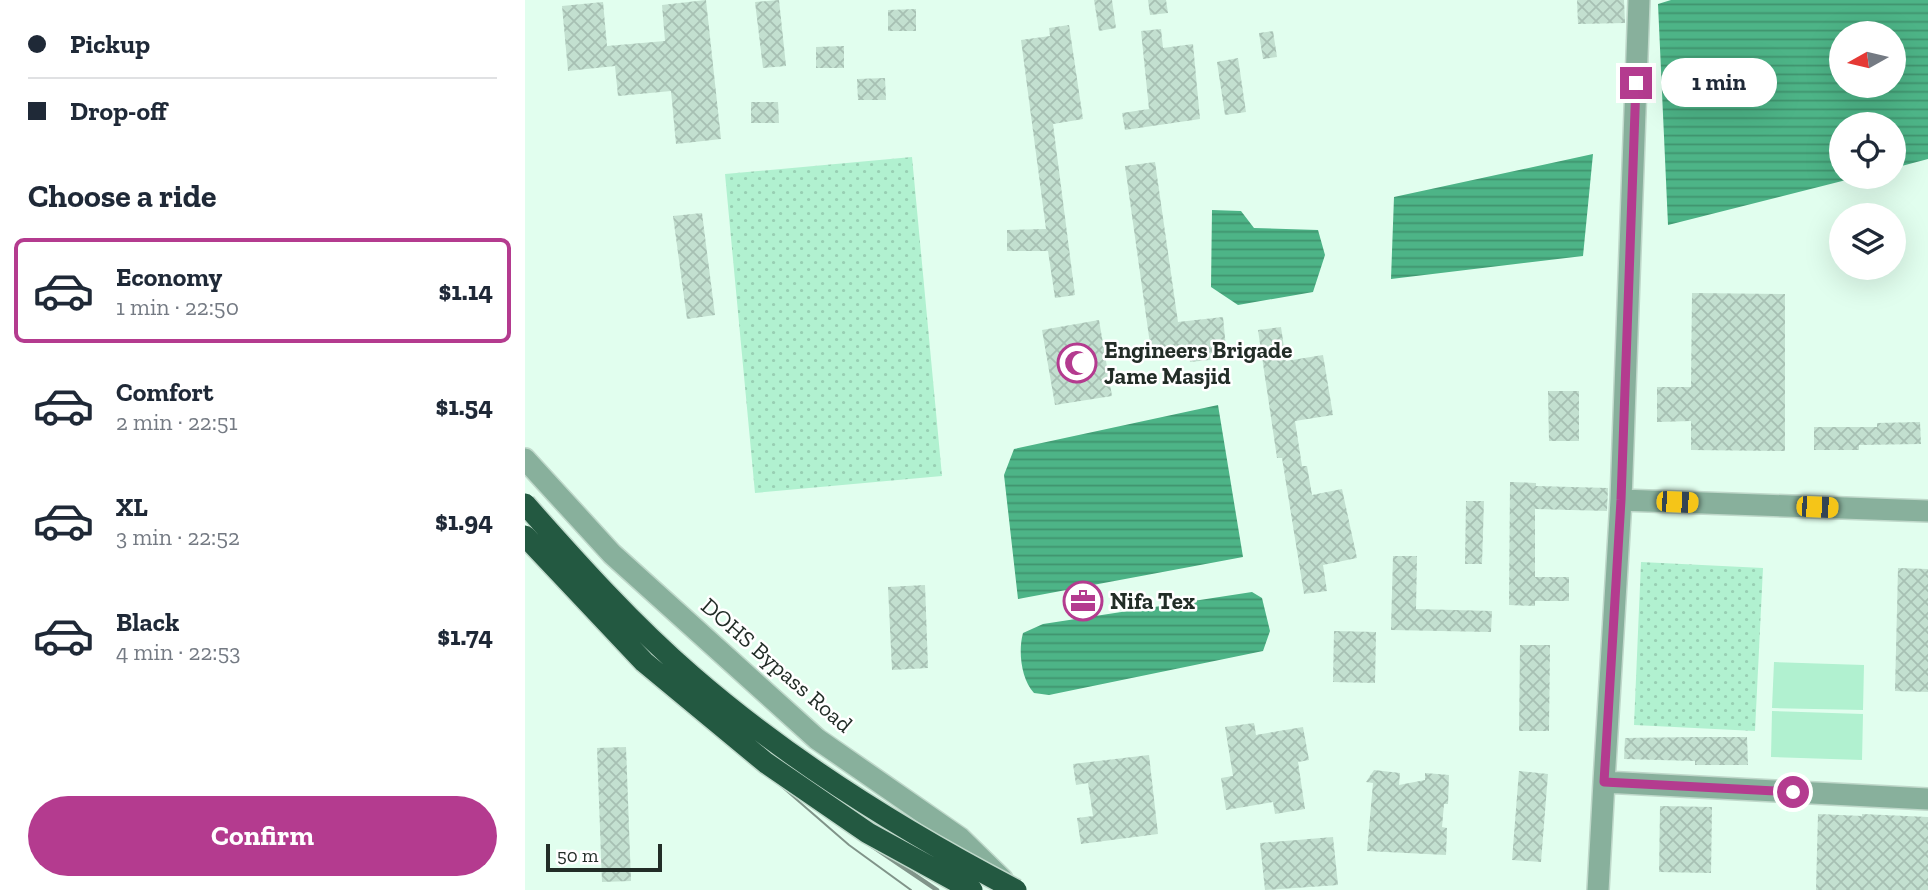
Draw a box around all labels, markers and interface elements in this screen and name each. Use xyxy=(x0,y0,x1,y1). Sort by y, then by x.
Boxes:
north arrow xyxy=(1829,21,1906,98)
map controls xyxy=(1829,21,1906,280)
text: Pickup xyxy=(70,28,150,60)
callout: 1 min xyxy=(1661,58,1776,108)
route end xyxy=(1620,67,1652,99)
text: 1 min xyxy=(1692,68,1746,96)
text: Drop-off xyxy=(70,95,167,127)
button: locate xyxy=(1829,112,1906,189)
text: Choose a ride xyxy=(28,177,216,215)
button: layers xyxy=(1829,203,1906,280)
icon: car xyxy=(32,259,95,322)
text: Economy xyxy=(116,261,222,293)
text: $1.14 xyxy=(438,275,493,307)
text: 1 min · 22:50 xyxy=(116,293,239,321)
place label: Engineers Brigade Jame Masjid xyxy=(1104,336,1292,390)
mosque icon: Engineers Brigade Jame Masjid xyxy=(1056,342,1098,384)
icon: car xyxy=(32,374,95,437)
text: Comfort xyxy=(116,376,213,408)
text: $1.54 xyxy=(435,390,493,422)
text: 2 min · 22:51 xyxy=(116,408,238,436)
icon: car xyxy=(32,489,95,552)
text: XL xyxy=(116,491,148,523)
car xyxy=(1656,491,1699,513)
car xyxy=(1796,496,1839,518)
text: $1.94 xyxy=(435,505,493,537)
text: 3 min · 22:52 xyxy=(116,523,240,551)
office icon: Nifa Tex xyxy=(1062,580,1104,622)
place label: Nifa Tex xyxy=(1110,587,1196,615)
street label: DOHS Bypass Road xyxy=(696,592,859,739)
icon: car xyxy=(32,604,95,667)
text: Black xyxy=(116,606,179,638)
text: $1.74 xyxy=(437,620,493,652)
text: 4 min · 22:53 xyxy=(116,638,240,666)
route start xyxy=(1777,776,1809,808)
button: Confirm xyxy=(28,796,497,876)
scale bar xyxy=(546,841,661,873)
text: 50 m xyxy=(557,844,598,867)

